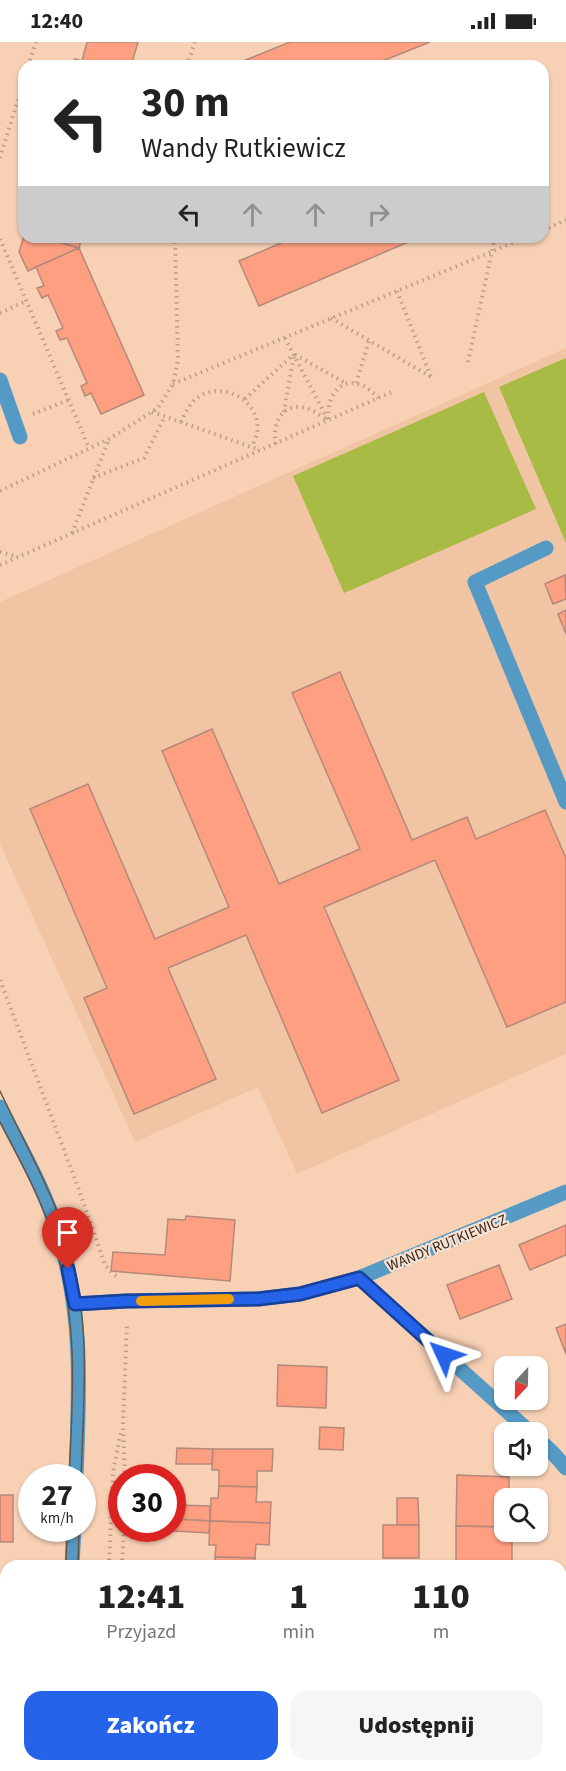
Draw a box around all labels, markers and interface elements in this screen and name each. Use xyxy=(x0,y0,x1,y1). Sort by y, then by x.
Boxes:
text: 12:40 xyxy=(30,5,83,37)
text: 30 m xyxy=(141,73,230,133)
icon: left xyxy=(42,84,120,162)
text: Wandy Rutkiewicz xyxy=(141,129,346,168)
icon: left xyxy=(173,198,206,231)
icon: ahead xyxy=(236,198,269,231)
icon: ahead xyxy=(299,198,332,231)
icon: right xyxy=(362,198,395,231)
pin xyxy=(42,1207,93,1269)
street label: WANDY RUTKIEWICZ xyxy=(384,1209,510,1277)
icon: arrive xyxy=(51,1216,84,1249)
position arrow xyxy=(412,1323,476,1387)
north arrow xyxy=(494,1356,548,1410)
map controls xyxy=(494,1356,548,1542)
button: sound xyxy=(494,1422,548,1476)
speed limit sign: 30 xyxy=(108,1464,186,1542)
text: 27 xyxy=(41,1474,73,1517)
button: search xyxy=(494,1488,548,1542)
text: km/h xyxy=(40,1508,74,1529)
text: 12:41 xyxy=(97,1571,185,1622)
text: 1 xyxy=(289,1571,308,1622)
text: 110 xyxy=(412,1571,470,1622)
text: Przyjazd xyxy=(106,1618,176,1646)
text: min xyxy=(282,1618,315,1646)
text: m xyxy=(433,1618,449,1646)
button: Zakończ xyxy=(24,1691,278,1760)
button: Udostępnij xyxy=(290,1691,543,1760)

